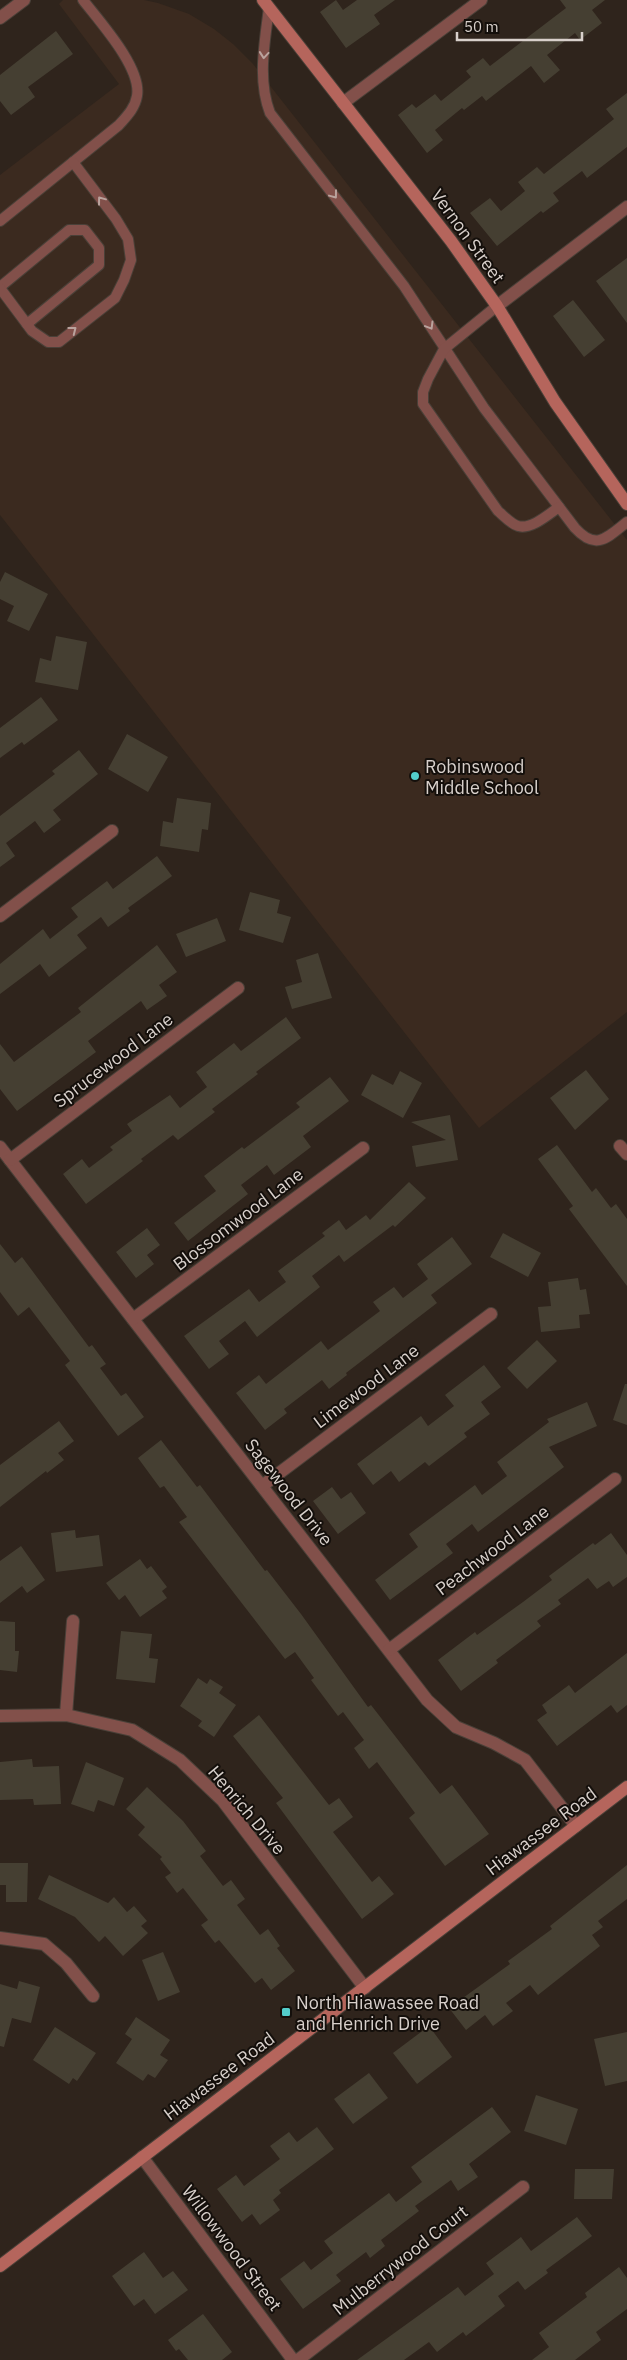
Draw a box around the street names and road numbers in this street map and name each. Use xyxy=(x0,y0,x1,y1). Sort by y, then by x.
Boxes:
street label: Vernon Street xyxy=(426,184,510,288)
street label: Sprucewood Lane xyxy=(49,1007,177,1112)
street label: Blossomwood Lane xyxy=(168,1162,308,1275)
street label: Limewood Lane xyxy=(309,1339,423,1433)
street label: Sagewood Drive xyxy=(240,1434,338,1550)
street label: Peachwood Lane xyxy=(431,1500,554,1600)
street label: Henrich Drive xyxy=(203,1761,291,1859)
street label: Hiawassee Road xyxy=(481,1782,601,1880)
street label: Hiawassee Road xyxy=(159,2027,279,2125)
street label: Willowwood Street xyxy=(177,2180,287,2316)
street label: Mulberrywood Court xyxy=(328,2200,472,2320)

